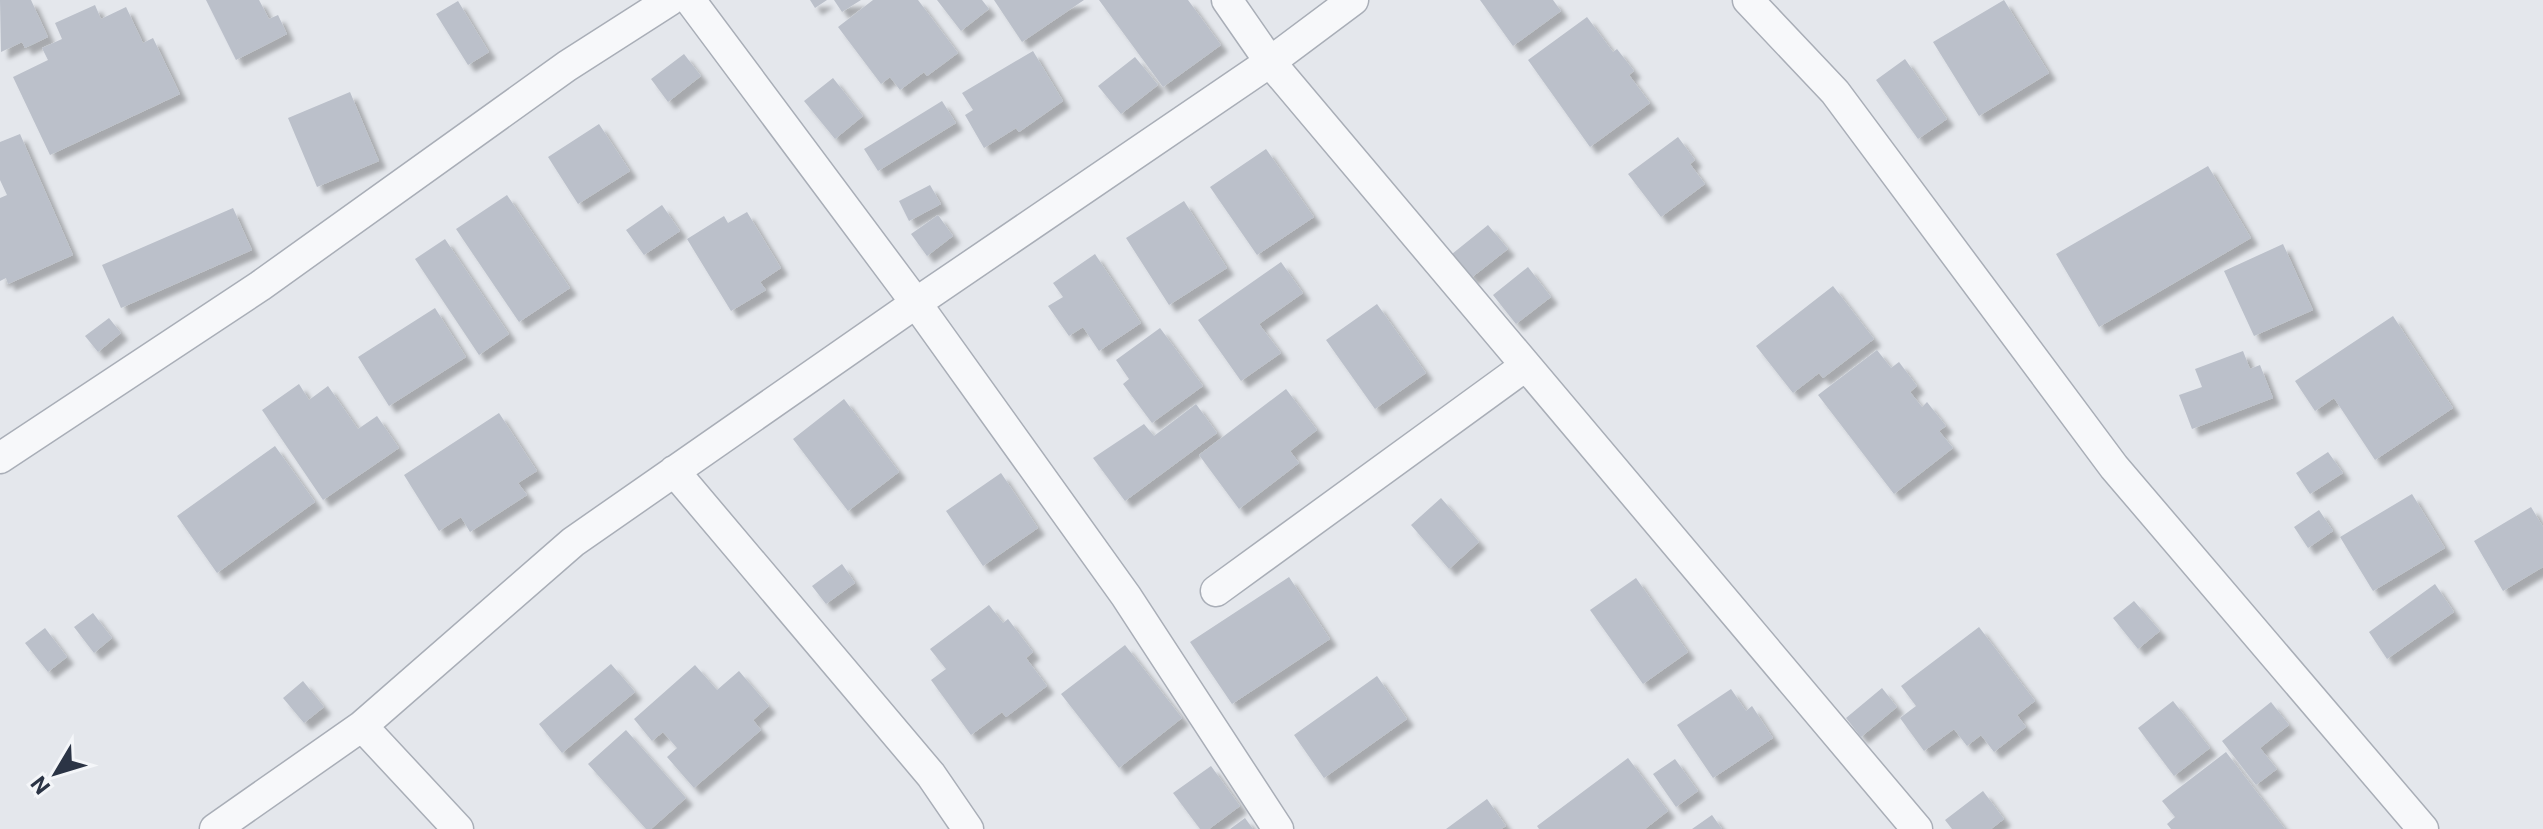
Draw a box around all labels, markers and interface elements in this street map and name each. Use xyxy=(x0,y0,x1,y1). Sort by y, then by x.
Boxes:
north arrow xyxy=(16,733,96,813)
text: N xyxy=(26,771,55,799)

